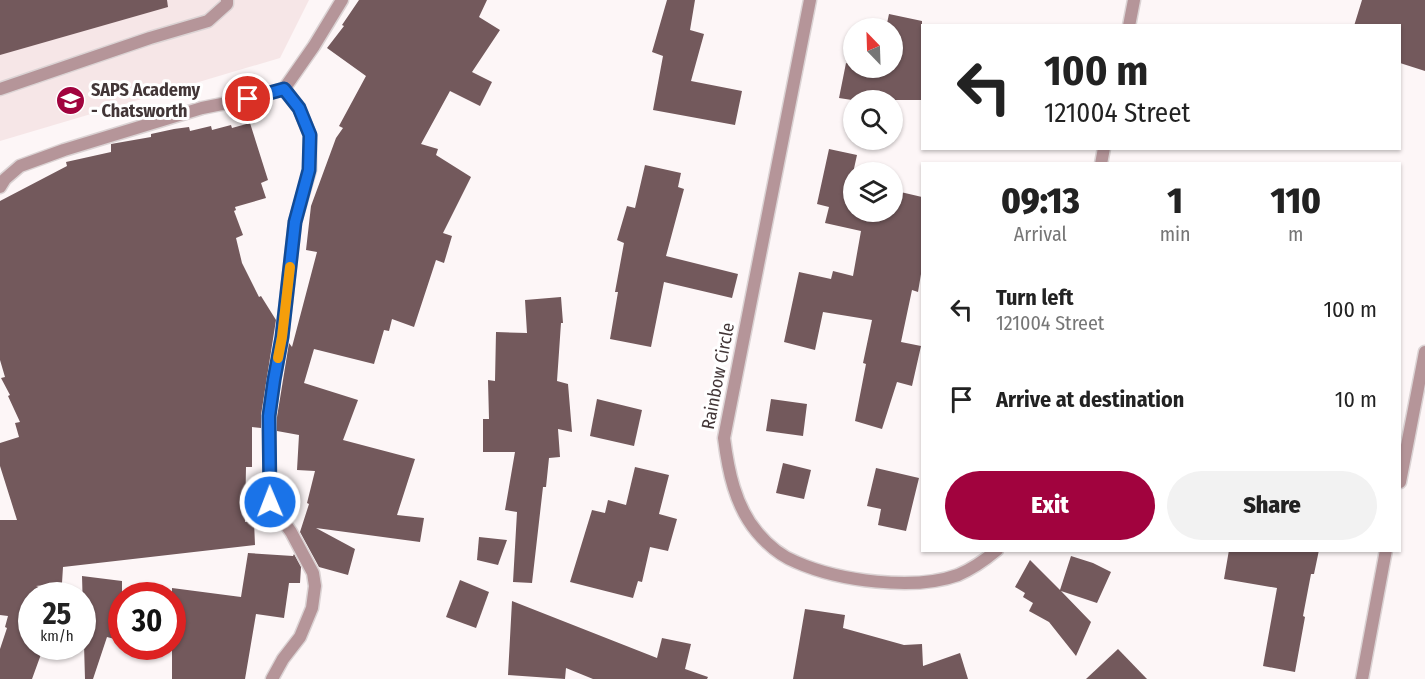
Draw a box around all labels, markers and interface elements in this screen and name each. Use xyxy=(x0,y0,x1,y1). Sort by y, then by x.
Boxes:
north arrow xyxy=(843,18,903,78)
map controls xyxy=(843,18,903,222)
text: 100 m xyxy=(1044,46,1148,96)
icon: left xyxy=(945,48,1023,126)
pin xyxy=(222,73,273,124)
place label: SAPS Academy - Chatsworth xyxy=(91,79,201,122)
icon: arrive xyxy=(231,82,264,115)
school or university icon: SAPS Academy - Chatsworth xyxy=(54,84,86,116)
button: search xyxy=(843,90,903,150)
text: 121004 Street xyxy=(1044,97,1190,129)
button: layers xyxy=(843,162,903,222)
text: 09:13 xyxy=(1001,179,1080,223)
text: 1 xyxy=(1167,179,1183,223)
text: 110 xyxy=(1271,179,1321,223)
text: Arrival xyxy=(1014,222,1067,246)
text: min xyxy=(1160,222,1191,246)
text: m xyxy=(1288,222,1303,246)
text: Turn left xyxy=(996,284,1074,311)
icon: left xyxy=(945,293,978,326)
text: 100 m xyxy=(1323,296,1377,323)
text: 121004 Street xyxy=(996,311,1104,335)
street label: Rainbow Circle xyxy=(697,321,739,431)
icon: arrive xyxy=(945,383,978,416)
text: Arrive at destination xyxy=(996,386,1184,413)
text: 10 m xyxy=(1335,386,1377,413)
position arrow xyxy=(238,470,302,534)
button: Exit xyxy=(945,471,1155,540)
button: Share xyxy=(1167,471,1377,540)
speed limit sign: 30 xyxy=(108,582,186,660)
text: 25 xyxy=(43,596,71,632)
text: km/h xyxy=(40,627,74,645)

